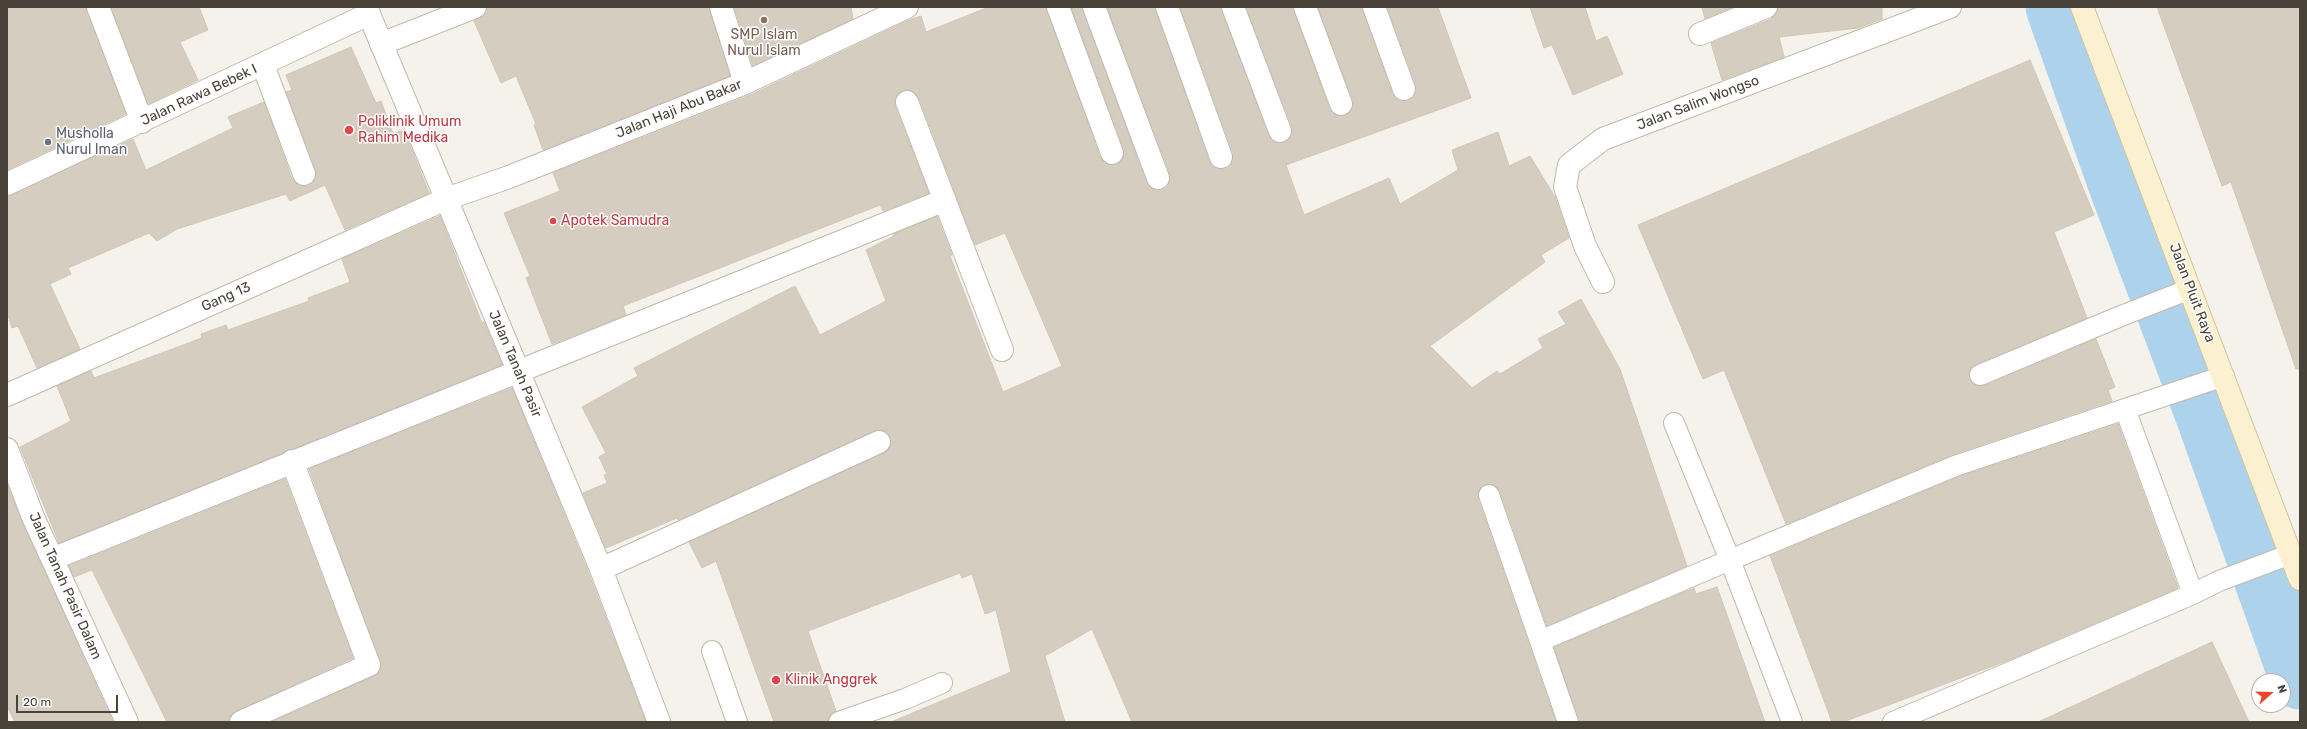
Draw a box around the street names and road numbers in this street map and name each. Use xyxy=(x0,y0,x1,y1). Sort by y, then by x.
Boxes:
street label: Jalan Rawa Bebek I xyxy=(138,61,260,129)
street label: Jalan Salim Wongso xyxy=(1634,72,1762,134)
street label: Jalan Haji Abu Bakar xyxy=(613,76,745,142)
street label: Jalan Pluit Raya xyxy=(2165,241,2219,345)
street label: Gang 13 xyxy=(199,279,253,315)
street label: Jalan Tanah Pasir xyxy=(485,308,545,420)
street label: Jalan Tanah Pasir Dalam xyxy=(25,510,105,662)

